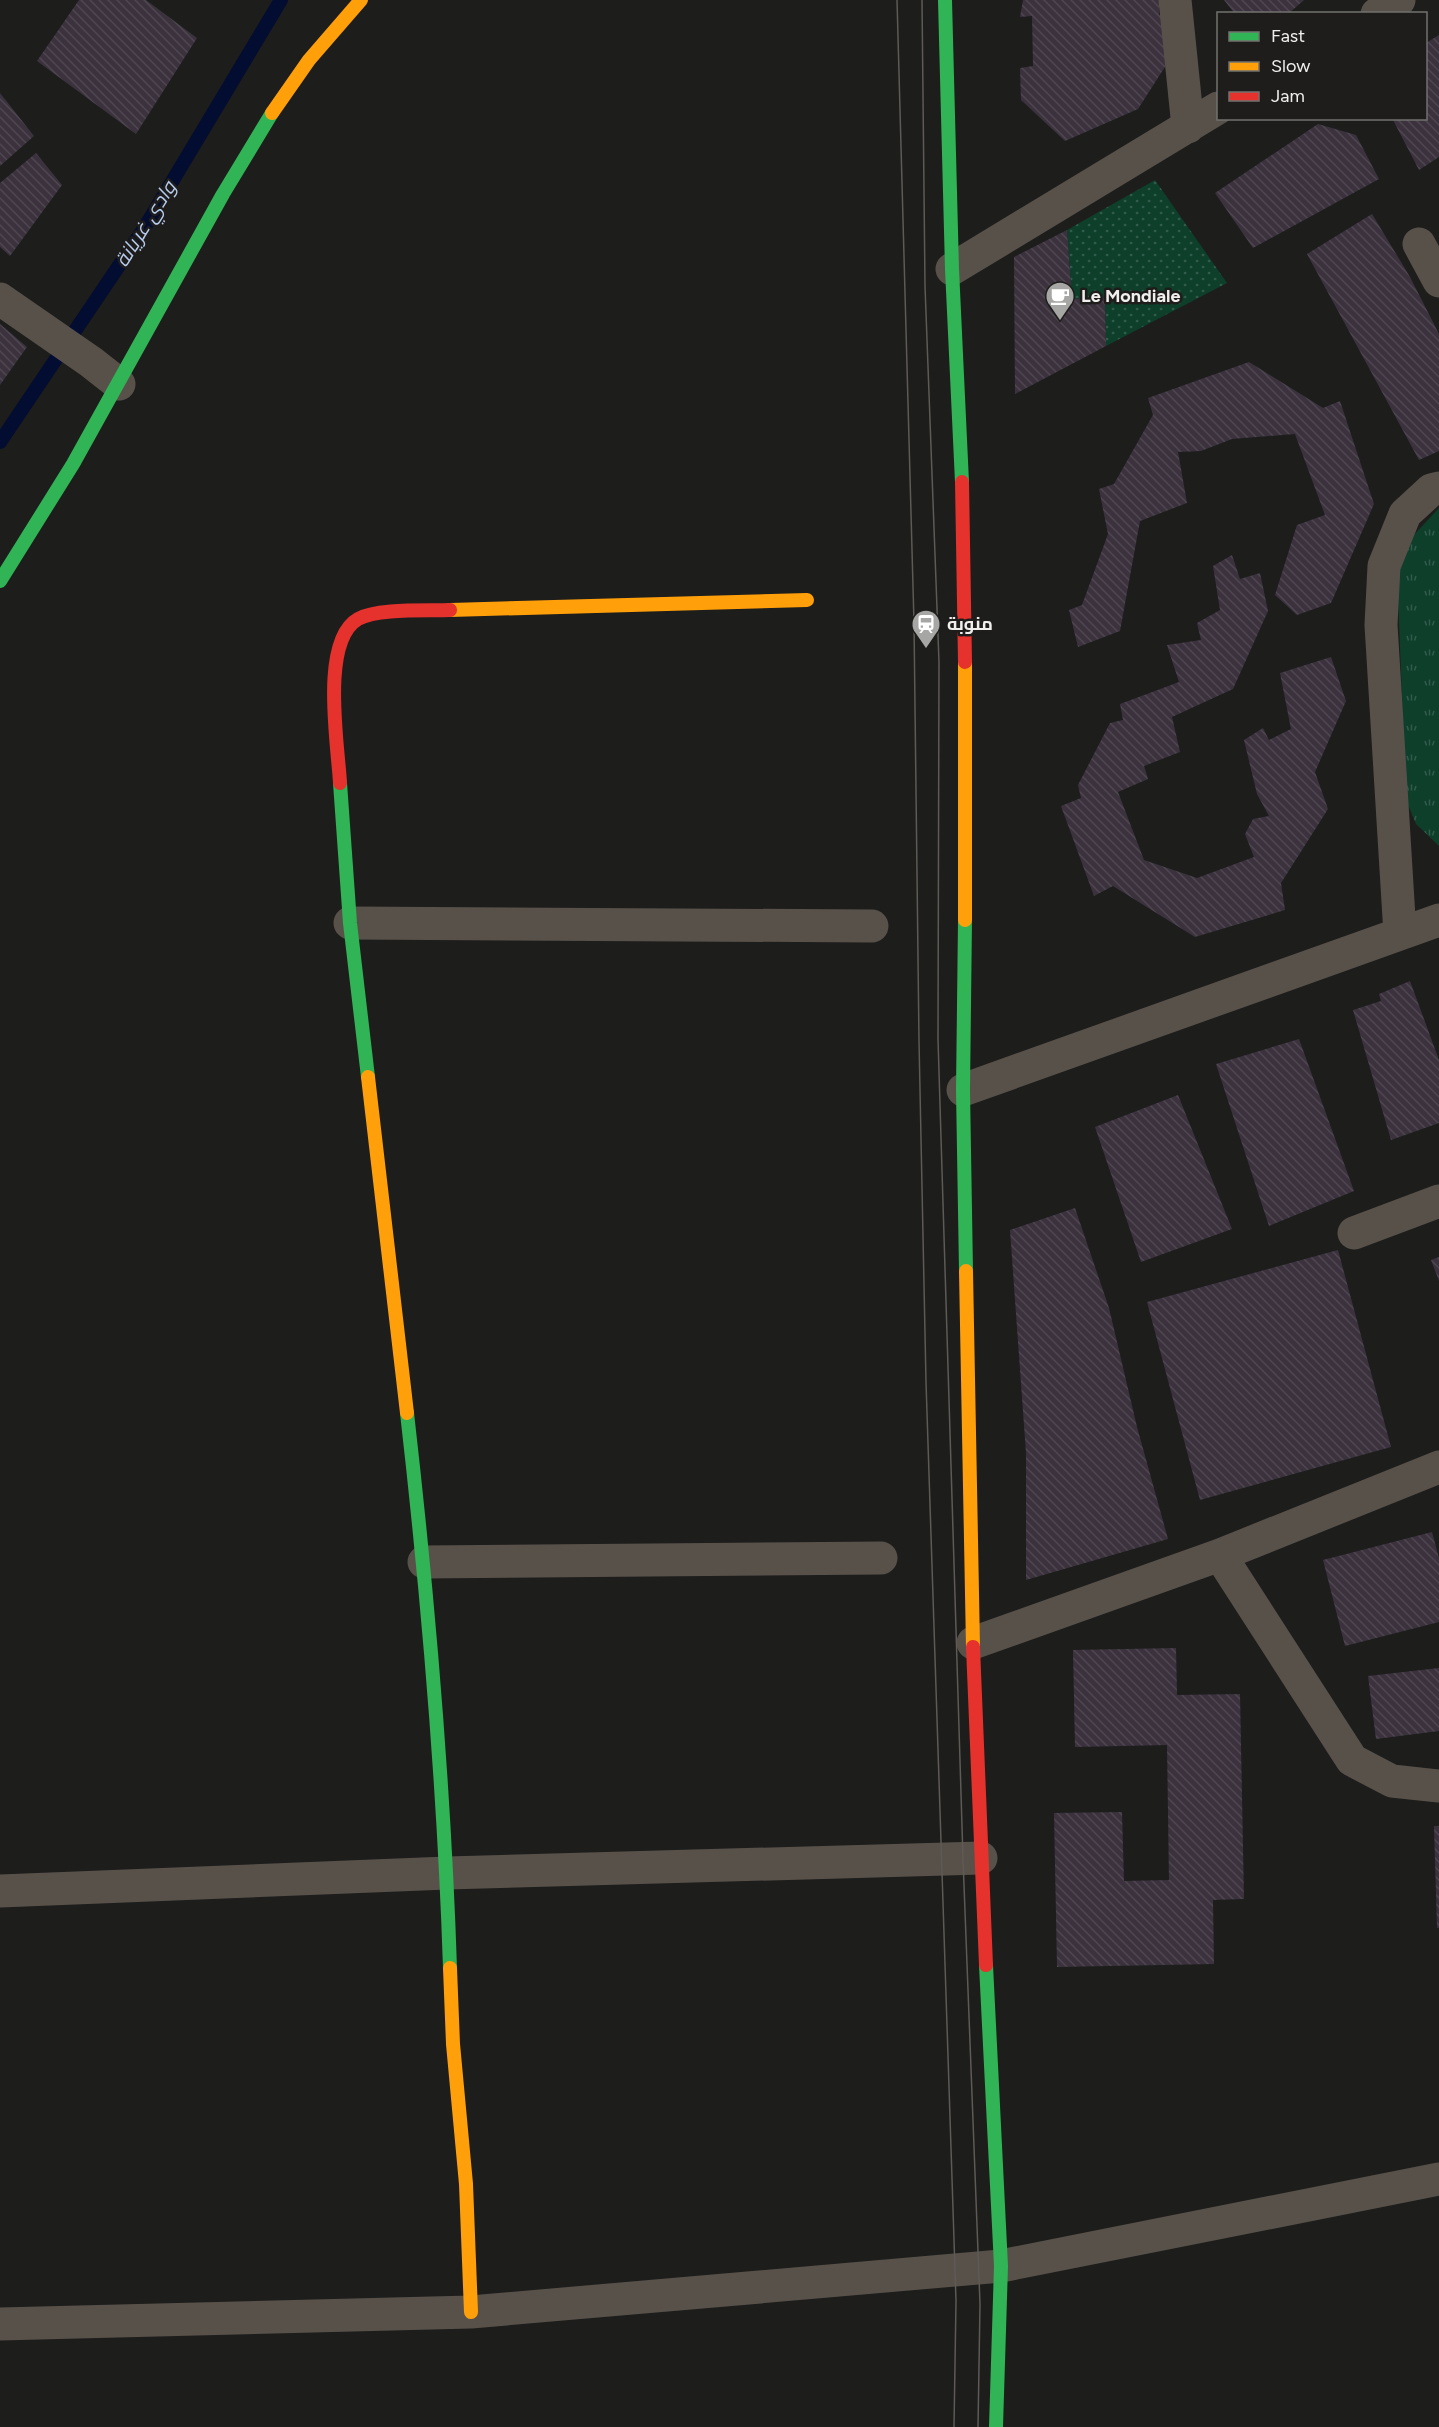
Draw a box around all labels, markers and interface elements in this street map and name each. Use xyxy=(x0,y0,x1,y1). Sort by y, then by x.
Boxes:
legend xyxy=(1217,12,1427,120)
text: Fast xyxy=(1271,25,1305,47)
text: Slow xyxy=(1271,55,1310,77)
text: Jam xyxy=(1271,85,1305,107)
water label: وادي غريانة xyxy=(109,176,185,273)
cafe icon: Le Mondiale xyxy=(1044,280,1076,322)
place label: Le Mondiale xyxy=(1081,285,1180,307)
station icon: منوبة xyxy=(910,608,942,650)
place label: منوبة xyxy=(947,613,993,635)

